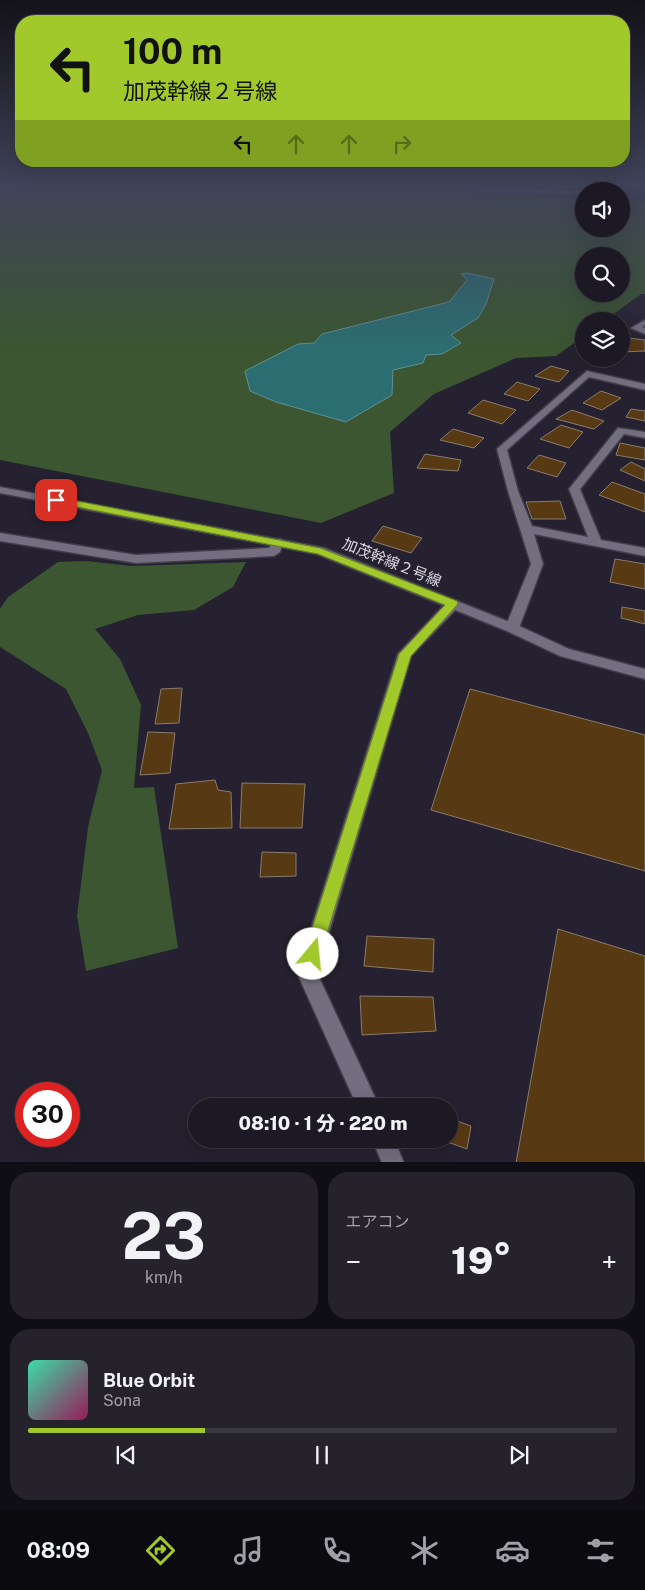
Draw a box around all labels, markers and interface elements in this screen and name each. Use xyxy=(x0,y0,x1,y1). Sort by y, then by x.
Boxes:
text: 100 m xyxy=(123,31,222,72)
icon: left xyxy=(40,35,105,100)
text: 加茂幹線２号線 xyxy=(123,78,277,104)
icon: left xyxy=(229,130,257,158)
icon: ahead xyxy=(282,130,310,158)
icon: ahead xyxy=(335,130,363,158)
icon: right xyxy=(388,130,416,158)
map controls xyxy=(575,182,630,367)
button: sound xyxy=(575,182,630,237)
button: search xyxy=(575,247,630,302)
button: layers xyxy=(575,312,630,367)
pin xyxy=(35,479,77,521)
icon: arrive xyxy=(42,486,70,514)
street label: 加茂幹線２号線 xyxy=(340,534,444,590)
position arrow xyxy=(286,927,338,979)
speed limit sign: 30 xyxy=(15,1082,80,1147)
text: 08:10 · 1 分 · 220 m xyxy=(239,1112,407,1134)
text: 23 xyxy=(121,1197,206,1274)
text: エアコン xyxy=(346,1212,410,1231)
text: 19° xyxy=(451,1238,511,1283)
text: − xyxy=(346,1245,361,1278)
text: + xyxy=(601,1245,617,1278)
text: km/h xyxy=(145,1268,183,1287)
text: Blue Orbit xyxy=(103,1369,195,1391)
text: Sona xyxy=(103,1391,141,1410)
icon: previous xyxy=(112,1441,140,1469)
icon: pause xyxy=(308,1441,336,1469)
icon: next xyxy=(505,1441,533,1469)
icon: directions xyxy=(143,1533,178,1568)
icon: music xyxy=(231,1533,266,1568)
icon: phone xyxy=(319,1533,354,1568)
icon: climate xyxy=(407,1533,442,1568)
icon: car xyxy=(495,1533,530,1568)
icon: filters xyxy=(583,1533,618,1568)
text: 08:09 xyxy=(27,1537,90,1563)

